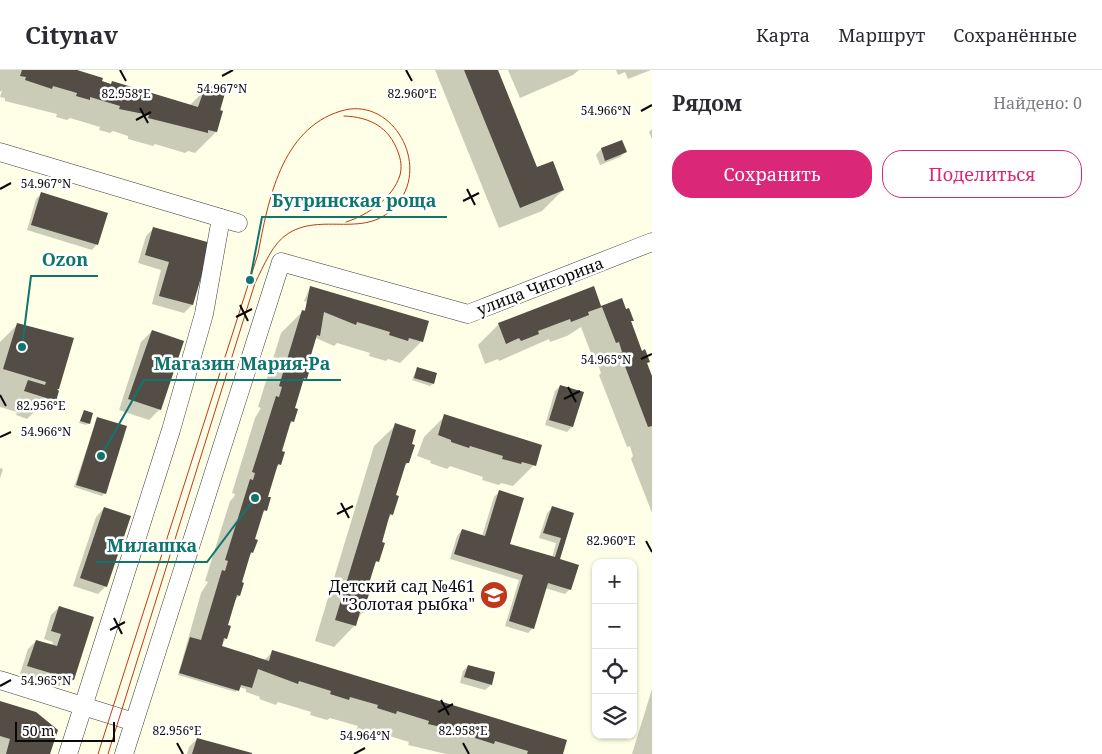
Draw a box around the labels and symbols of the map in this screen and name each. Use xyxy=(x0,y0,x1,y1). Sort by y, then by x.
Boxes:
text: 54.967°N xyxy=(197,80,247,97)
text: 82.958°E xyxy=(102,85,150,102)
text: 82.960°E xyxy=(388,85,436,102)
text: 54.966°N xyxy=(581,102,631,119)
text: 54.967°N xyxy=(21,175,71,192)
callout: Бугринская роща xyxy=(262,184,447,217)
text: Бугринская роща xyxy=(272,188,437,212)
callout: Ozon xyxy=(31,243,98,276)
text: Ozon xyxy=(42,247,88,271)
street label: улица Чигорина xyxy=(473,252,607,320)
callout: Магазин Мария-Ра xyxy=(144,347,341,380)
text: Магазин Мария-Ра xyxy=(154,351,331,375)
text: 54.965°N xyxy=(581,351,631,368)
text: 82.956°E xyxy=(17,397,65,414)
text: 54.966°N xyxy=(21,423,71,440)
callout: Милашка xyxy=(96,529,207,562)
text: 82.960°E xyxy=(587,532,635,549)
text: Милашка xyxy=(107,533,198,557)
place label: Детский сад №461 "Золотая рыбка" xyxy=(329,575,475,615)
school or university icon: Детский сад №461 "Золотая рыбка" xyxy=(479,580,509,610)
text: 54.965°N xyxy=(21,672,71,689)
scale bar xyxy=(15,719,115,742)
text: 82.956°E xyxy=(153,722,201,739)
text: 82.958°E xyxy=(439,722,487,739)
text: 54.964°N xyxy=(340,727,390,744)

